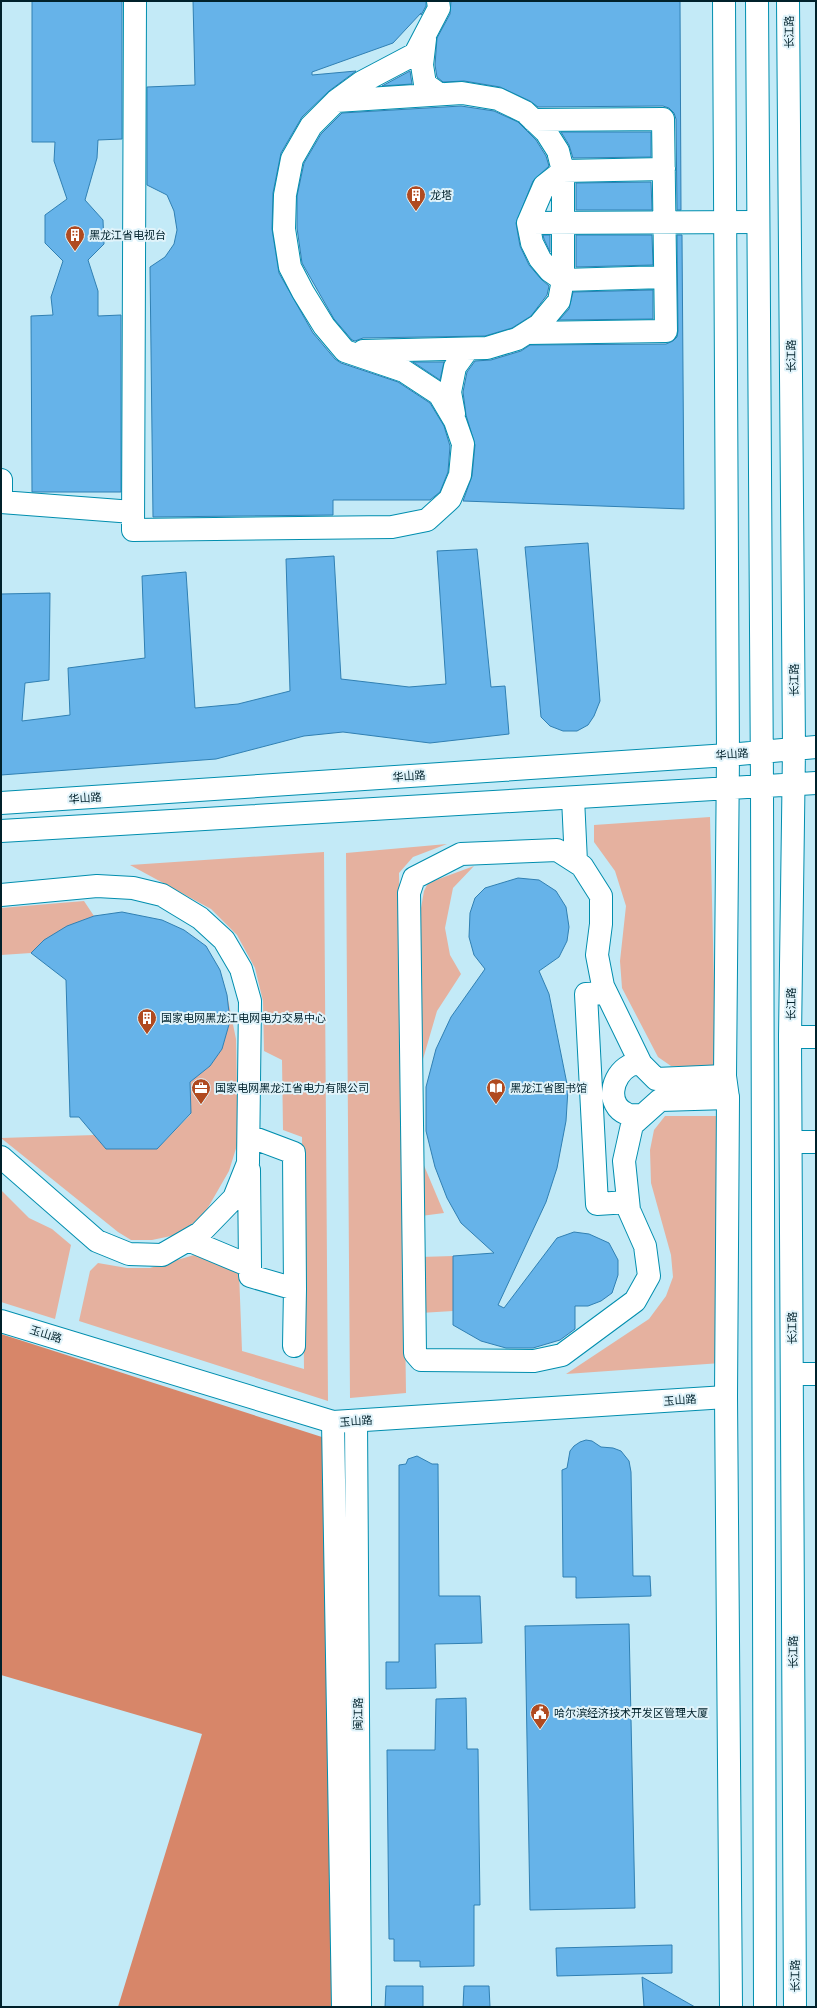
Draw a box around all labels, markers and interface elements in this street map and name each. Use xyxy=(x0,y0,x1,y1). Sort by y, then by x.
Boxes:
street label: 长江路 xyxy=(781,16,797,49)
building icon: 龙塔 xyxy=(405,184,427,212)
place label: 龙塔 xyxy=(430,187,452,203)
building icon: 黑龙江省电视台 xyxy=(64,224,86,252)
place label: 黑龙江省电视台 xyxy=(89,227,166,243)
street label: 长江路 xyxy=(783,340,799,373)
street label: 长江路 xyxy=(786,664,802,697)
street label: 华山路 xyxy=(715,745,749,763)
street label: 华山路 xyxy=(392,767,426,785)
street label: 华山路 xyxy=(68,789,102,807)
street label: 长江路 xyxy=(783,987,799,1021)
building icon: 国家电网黑龙江电网电力交易中心 xyxy=(136,1007,158,1035)
place label: 国家电网黑龙江电网电力交易中心 xyxy=(161,1010,326,1026)
office icon: 国家电网黑龙江省电力有限公司 xyxy=(190,1077,212,1105)
library icon: 黑龙江省图书馆 xyxy=(485,1077,507,1105)
place label: 国家电网黑龙江省电力有限公司 xyxy=(215,1080,369,1096)
place label: 黑龙江省图书馆 xyxy=(510,1080,587,1096)
street label: 长江路 xyxy=(784,1312,800,1345)
street label: 玉山路 xyxy=(28,1322,64,1346)
street label: 玉山路 xyxy=(663,1391,697,1409)
street label: 玉山路 xyxy=(339,1412,373,1430)
street label: 长江路 xyxy=(785,1636,801,1669)
street label: 闽江路 xyxy=(350,1698,366,1731)
public building icon: 哈尔滨经济技术开发区管理大厦 xyxy=(529,1702,551,1730)
place label: 哈尔滨经济技术开发区管理大厦 xyxy=(554,1705,708,1721)
street label: 长江路 xyxy=(787,1960,803,1993)

